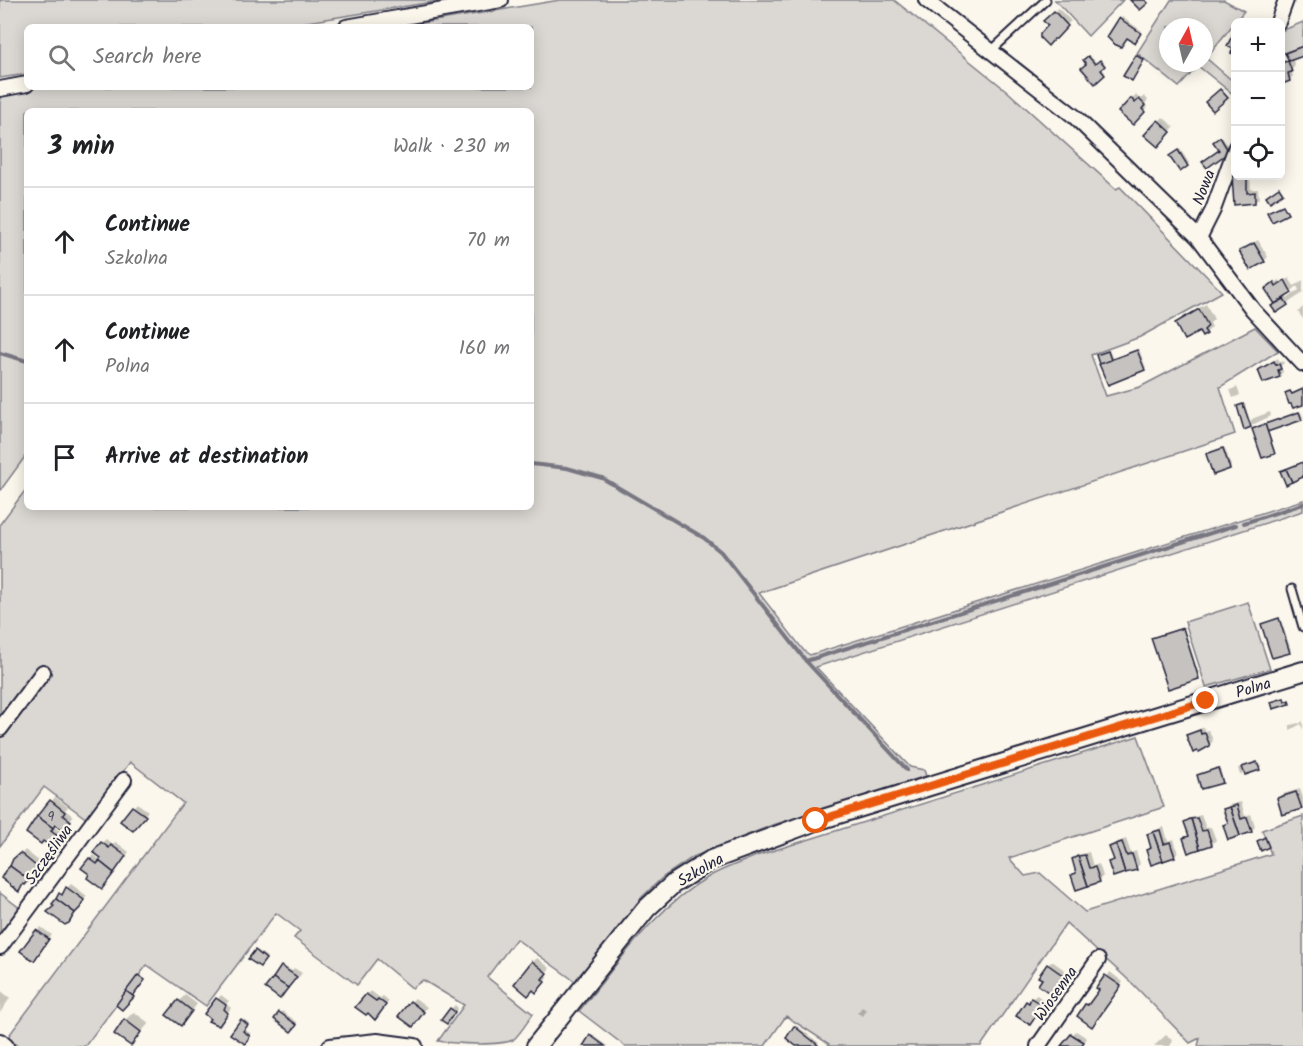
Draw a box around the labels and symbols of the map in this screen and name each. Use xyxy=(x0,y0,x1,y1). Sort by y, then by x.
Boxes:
north arrow xyxy=(1159,18,1213,72)
street label: Nowa xyxy=(1186,166,1223,209)
street label: Polna xyxy=(1233,671,1274,706)
route end xyxy=(1192,687,1218,713)
house number: 9 xyxy=(48,806,55,828)
route start xyxy=(802,807,828,833)
street label: Szczęśliwa xyxy=(19,819,80,890)
street label: Szkolna xyxy=(673,847,729,894)
street label: Wiosenna xyxy=(1028,961,1084,1026)

